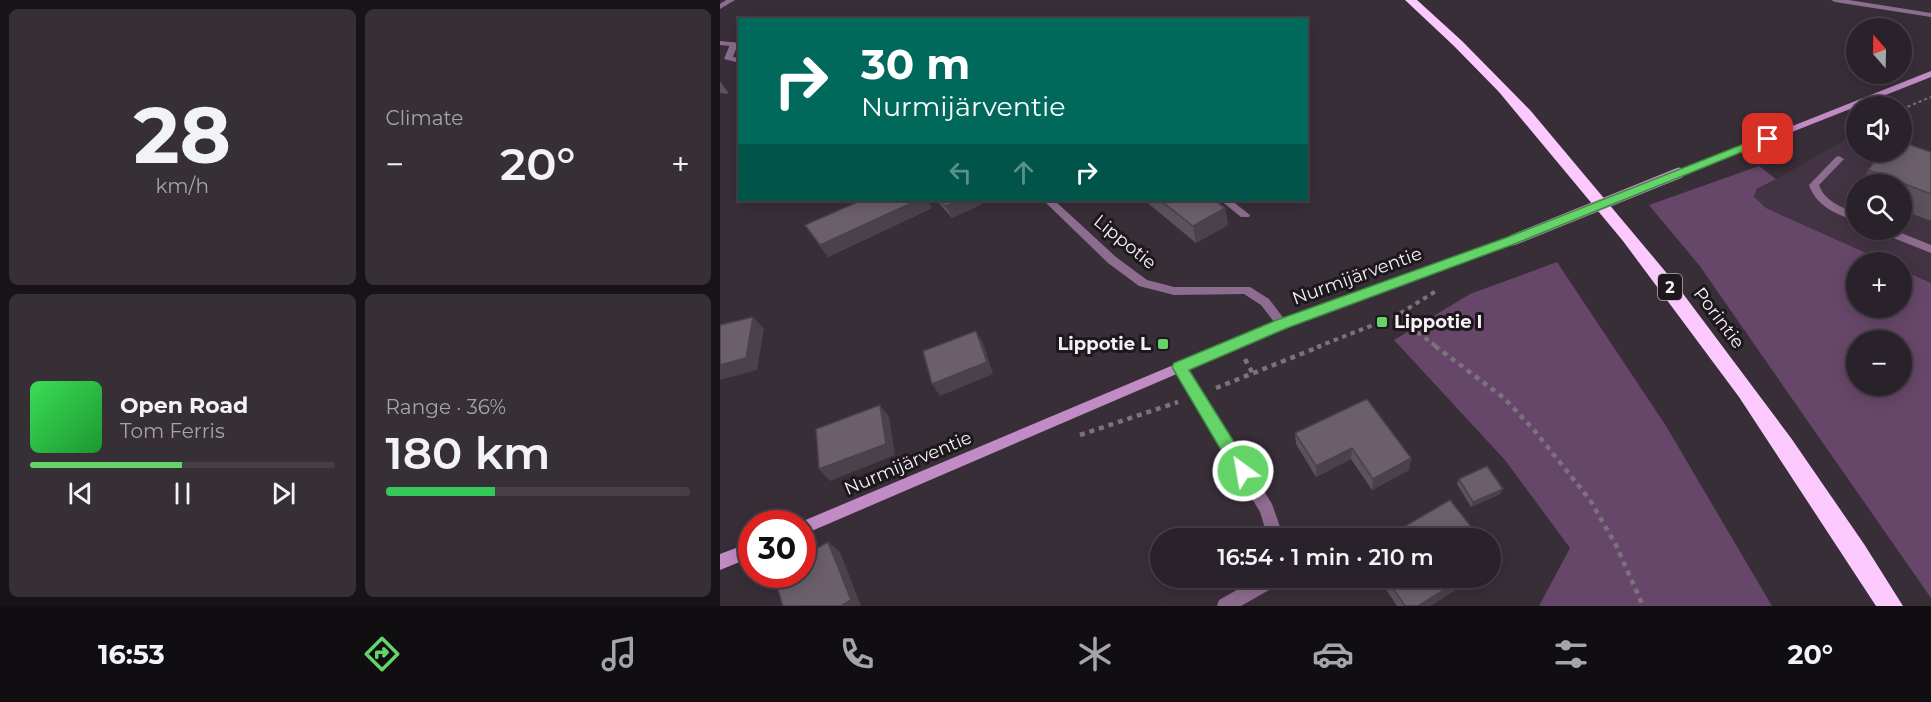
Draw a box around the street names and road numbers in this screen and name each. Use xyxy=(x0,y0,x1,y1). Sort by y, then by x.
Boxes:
street label: Lippotie xyxy=(1089,210,1161,274)
street label: Nurmijärventie xyxy=(1289,242,1425,310)
road number: 2 xyxy=(1658,274,1682,300)
street label: Porintie xyxy=(1689,283,1749,353)
street label: Nurmijärventie xyxy=(841,426,975,500)

